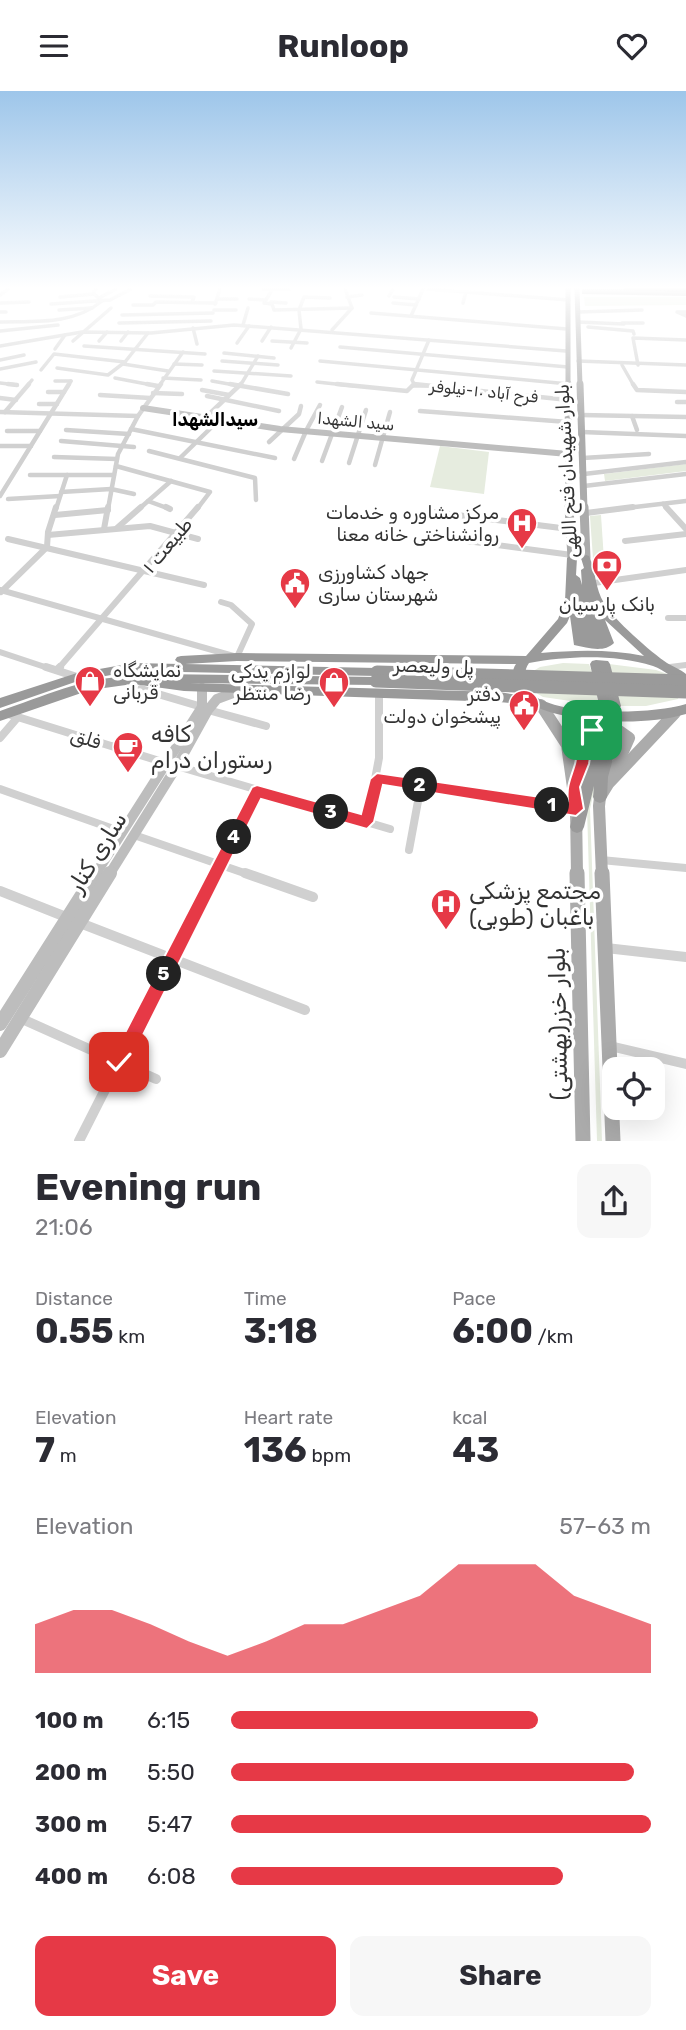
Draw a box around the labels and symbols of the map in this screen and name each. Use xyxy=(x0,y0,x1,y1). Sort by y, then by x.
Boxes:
street label: فرح آباد ۱۰-نیلوفر xyxy=(428,376,540,409)
street label: بلوار شهیدان فتح اللهی xyxy=(550,383,585,559)
district label: سیدالشهدا xyxy=(172,409,258,431)
street label: سید الشهدا xyxy=(317,409,395,435)
place label: مرکز مشاوره و خدمات روانشناختی خانه معنا xyxy=(326,501,499,546)
hospital icon: مرکز مشاوره و خدمات روانشناختی خانه معنا xyxy=(505,506,539,550)
street label: طبیعت ۱ xyxy=(138,513,197,578)
bank icon: بانک پارسیان xyxy=(590,548,624,592)
place label: جهاد کشاورزی شهرستان ساری xyxy=(318,561,438,606)
public building icon: جهاد کشاورزی شهرستان ساری xyxy=(278,566,312,610)
place label: بانک پارسیان xyxy=(559,593,655,618)
street label: پل ولیعصر xyxy=(392,654,475,681)
place label: نمایشگاه قربانی xyxy=(113,659,181,704)
place label: لوازم یدکی رضا منتظر xyxy=(231,660,311,705)
shop icon: نمایشگاه قربانی xyxy=(73,664,107,708)
shop icon: لوازم یدکی رضا منتظر xyxy=(317,665,351,709)
place label: دفتر پیشخوان دولت xyxy=(383,683,501,730)
public building icon: دفتر پیشخوان دولت xyxy=(507,688,541,732)
pin xyxy=(562,700,622,760)
place label: کافه رستوران درام xyxy=(151,720,272,775)
street label: فلق xyxy=(68,723,104,754)
cafe icon: کافه رستوران درام xyxy=(111,730,145,774)
pin: 2 xyxy=(402,767,438,803)
pin: 1 xyxy=(534,787,570,823)
pin: 3 xyxy=(314,795,348,829)
street label: ساری کنار xyxy=(60,807,133,899)
pin: 4 xyxy=(216,819,252,855)
place label: مجتمع پزشکی باغبان (طوبی) xyxy=(469,877,601,931)
hospital icon: مجتمع پزشکی باغبان (طوبی) xyxy=(429,887,463,931)
street label: بلوار خزر(بهشتی) xyxy=(543,947,573,1101)
pin: 5 xyxy=(146,957,182,991)
pin xyxy=(89,1032,149,1092)

